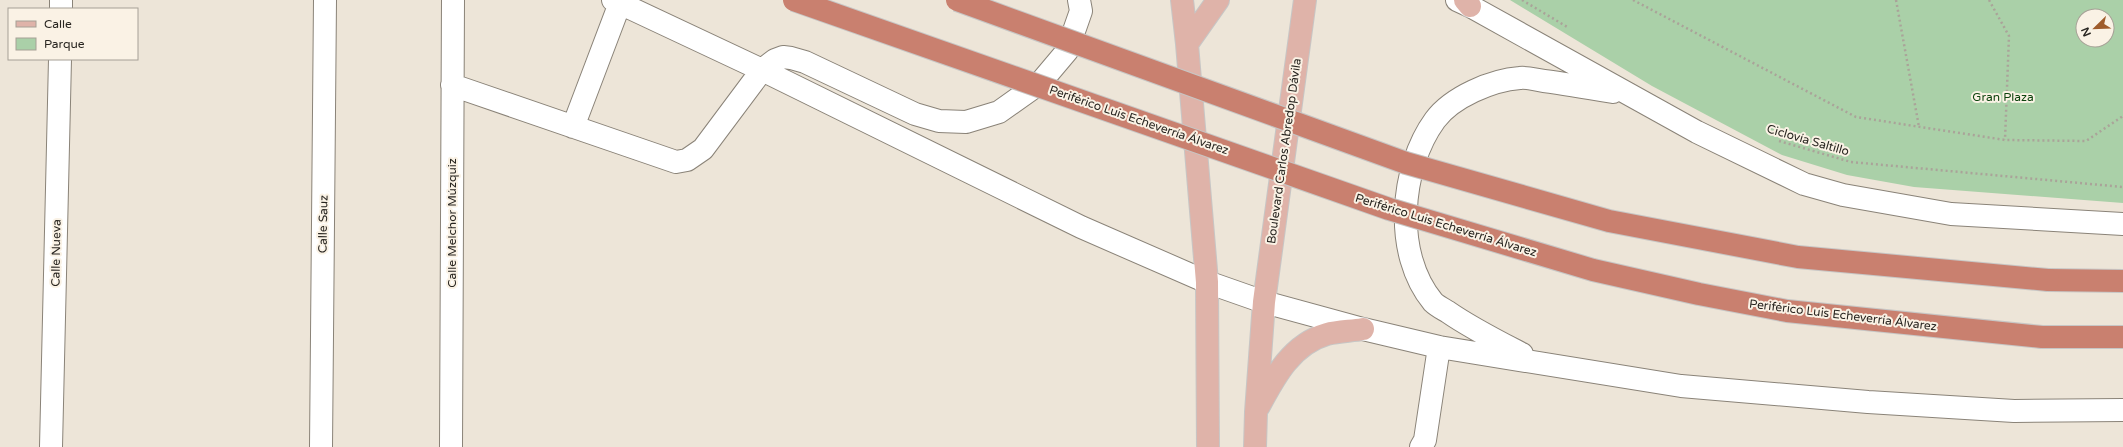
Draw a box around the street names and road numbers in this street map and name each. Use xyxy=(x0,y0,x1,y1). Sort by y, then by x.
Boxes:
street label: Boulevard Carlos Abredop Dávila xyxy=(1264,57,1304,245)
street label: Periférico Luis Echeverría Álvarez xyxy=(1047,83,1231,157)
street label: Ciclovía Saltillo xyxy=(1765,122,1851,158)
street label: Calle Melchor Múzquiz xyxy=(445,158,459,288)
street label: Periférico Luis Echeverría Álvarez xyxy=(1354,191,1538,259)
street label: Calle Sauz xyxy=(315,195,331,253)
street label: Calle Nueva xyxy=(48,219,64,287)
street label: Periférico Luis Echeverría Álvarez xyxy=(1748,297,1938,333)

